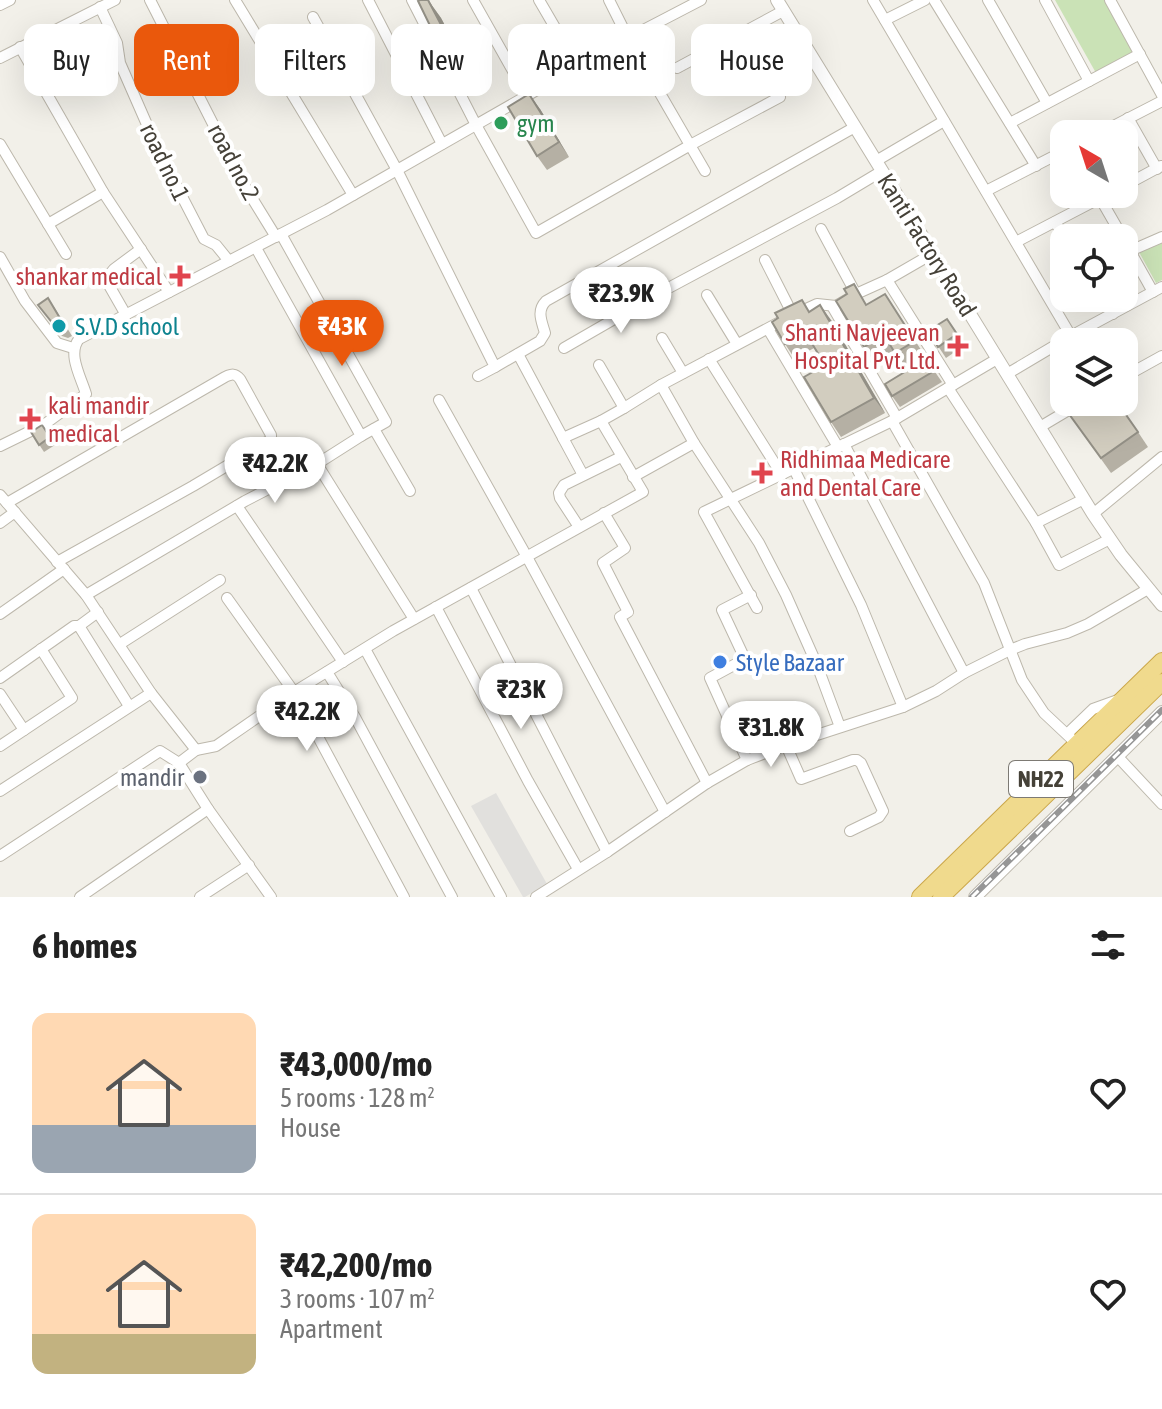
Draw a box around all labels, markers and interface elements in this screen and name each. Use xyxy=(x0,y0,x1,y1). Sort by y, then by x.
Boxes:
chip: Buy xyxy=(24,24,118,96)
chip: Rent xyxy=(134,24,239,96)
chip: Filters xyxy=(255,24,375,96)
chip: New xyxy=(391,24,492,96)
chip: Apartment xyxy=(508,24,675,96)
chip: House xyxy=(691,24,812,96)
place label: gym xyxy=(517,110,555,137)
marker: gym xyxy=(492,114,510,132)
street label: road no.1 xyxy=(135,119,195,205)
street label: road no.2 xyxy=(203,119,265,205)
north arrow xyxy=(1050,120,1138,208)
map controls xyxy=(1050,120,1138,416)
street label: Kanti Factory Road xyxy=(872,169,982,321)
button: locate xyxy=(1050,224,1138,312)
place label: shankar medical xyxy=(16,263,163,290)
marker: shankar medical xyxy=(169,265,191,287)
pin: ₹23.9K xyxy=(556,267,686,335)
text: ₹23.9K xyxy=(588,278,654,308)
pin: ₹43K xyxy=(295,300,389,368)
text: ₹43K xyxy=(318,311,366,341)
place label: S.V.D school xyxy=(75,313,180,340)
marker: S.V.D school xyxy=(50,317,68,335)
place label: Shanti Navjeevan Hospital Pvt. Ltd. xyxy=(785,319,940,374)
button: layers xyxy=(1050,328,1138,416)
marker: Shanti Navjeevan Hospital Pvt. Ltd. xyxy=(947,335,969,357)
place label: kali mandir medical xyxy=(48,392,150,447)
marker: kali mandir medical xyxy=(19,408,41,430)
pin: ₹42.2K xyxy=(210,437,340,505)
place label: Ridhimaa Medicare and Dental Care xyxy=(780,446,951,501)
text: ₹42.2K xyxy=(242,448,308,478)
marker: Ridhimaa Medicare and Dental Care xyxy=(751,462,773,484)
place label: Style Bazaar xyxy=(736,649,845,676)
marker: Style Bazaar xyxy=(711,653,729,671)
pin: ₹23K xyxy=(474,663,568,731)
text: ₹23K xyxy=(497,674,545,704)
pin: ₹42.2K xyxy=(242,685,372,753)
text: ₹42.2K xyxy=(274,696,340,726)
pin: ₹31.8K xyxy=(706,701,836,769)
text: ₹31.8K xyxy=(738,712,804,742)
road number: NH22 xyxy=(1009,761,1073,797)
place label: mandir xyxy=(120,764,185,791)
marker: mandir xyxy=(191,768,209,786)
icon: filters xyxy=(1086,923,1130,967)
text: 6 homes xyxy=(32,926,137,965)
text: ₹43,000/mo xyxy=(280,1044,433,1083)
icon: home xyxy=(96,1045,192,1141)
icon: heart xyxy=(1086,1071,1130,1115)
text: 5 rooms · 128 m² xyxy=(280,1083,435,1113)
text: House xyxy=(280,1113,341,1143)
text: ₹42,200/mo xyxy=(280,1245,433,1284)
icon: home xyxy=(96,1246,192,1342)
icon: heart xyxy=(1086,1272,1130,1316)
text: 3 rooms · 107 m² xyxy=(280,1284,435,1314)
text: Apartment xyxy=(280,1314,383,1344)

